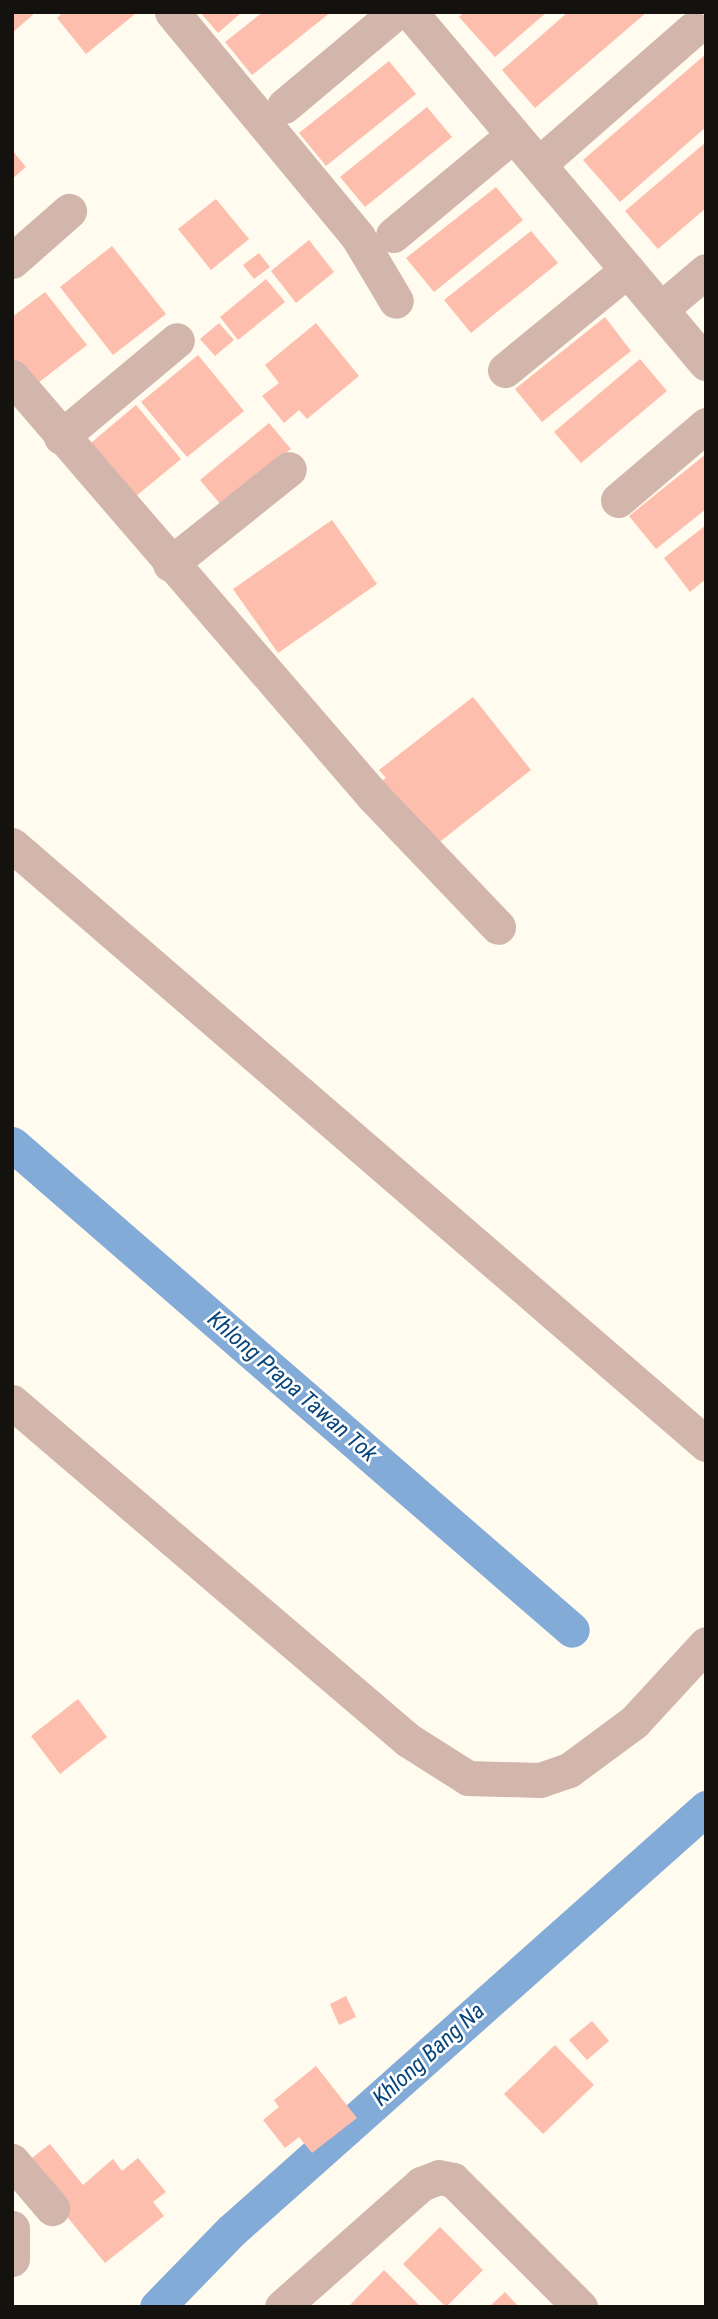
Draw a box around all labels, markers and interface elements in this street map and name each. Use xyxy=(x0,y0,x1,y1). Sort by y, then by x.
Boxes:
water label: Khlong Prapa Tawan Tok xyxy=(201,1306,383,1468)
water label: Khlong Bang Na xyxy=(367,1998,491,2112)

